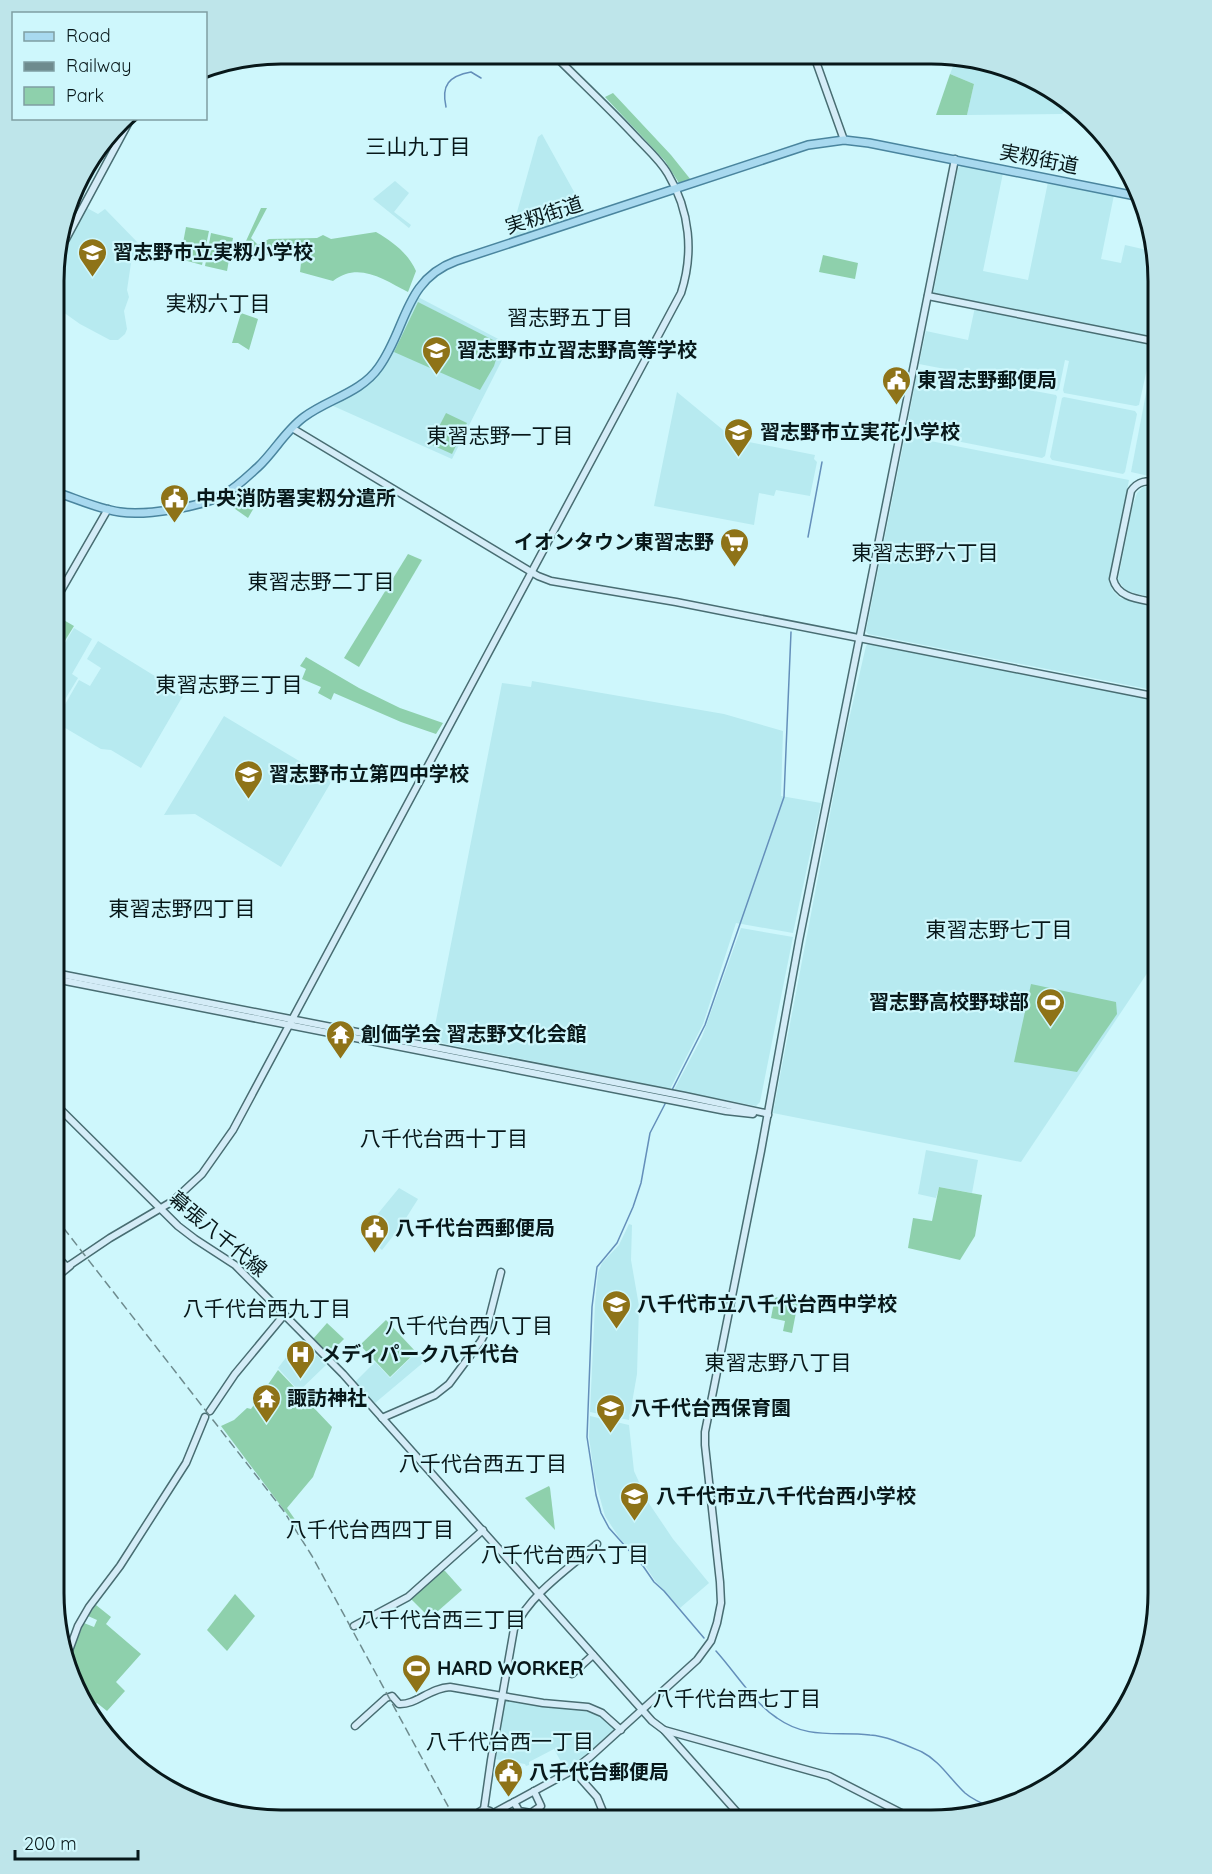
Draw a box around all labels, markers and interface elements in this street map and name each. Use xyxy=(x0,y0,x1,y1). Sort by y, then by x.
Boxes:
legend xyxy=(12,12,207,120)
text: Road xyxy=(66,24,111,47)
text: Railway xyxy=(66,54,132,77)
text: Park xyxy=(66,84,104,107)
district label: 三山九丁目 xyxy=(366,133,471,159)
street label: 実籾街道 xyxy=(997,139,1081,178)
street label: 実籾街道 xyxy=(502,190,586,239)
school or university icon: 習志野市立実籾小学校 xyxy=(76,236,108,278)
place label: 習志野市立実籾小学校 xyxy=(113,239,313,264)
district label: 実籾六丁目 xyxy=(166,290,271,316)
district label: 習志野五丁目 xyxy=(507,304,633,330)
school or university icon: 習志野市立習志野高等学校 xyxy=(420,334,452,376)
place label: 習志野市立習志野高等学校 xyxy=(457,337,697,362)
public building icon: 東習志野郵便局 xyxy=(880,364,912,406)
place label: 東習志野郵便局 xyxy=(917,367,1057,392)
school or university icon: 習志野市立実花小学校 xyxy=(723,416,755,458)
place label: 習志野市立実花小学校 xyxy=(760,419,960,444)
district label: 東習志野一丁目 xyxy=(427,422,574,448)
public building icon: 中央消防署実籾分遣所 xyxy=(159,482,191,524)
place label: 中央消防署実籾分遣所 xyxy=(196,485,396,510)
supermarket icon: イオンタウン東習志野 xyxy=(719,526,751,568)
place label: イオンタウン東習志野 xyxy=(514,529,714,554)
district label: 東習志野六丁目 xyxy=(852,539,999,565)
district label: 東習志野二丁目 xyxy=(248,568,395,594)
district label: 東習志野三丁目 xyxy=(156,671,303,697)
school or university icon: 習志野市立第四中学校 xyxy=(232,758,264,800)
place label: 習志野市立第四中学校 xyxy=(269,761,469,786)
district label: 東習志野四丁目 xyxy=(109,895,256,921)
district label: 東習志野七丁目 xyxy=(926,916,1073,942)
sports icon: 習志野高校野球部 xyxy=(1034,986,1066,1028)
place label: 習志野高校野球部 xyxy=(869,989,1029,1014)
temple icon: 創価学会 習志野文化会館 xyxy=(324,1018,356,1060)
place label: 創価学会 習志野文化会館 xyxy=(361,1021,587,1046)
district label: 八千代台西十丁目 xyxy=(360,1125,528,1151)
street label: 幕張八千代線 xyxy=(164,1185,272,1282)
public building icon: 八千代台西郵便局 xyxy=(358,1212,390,1254)
place label: 八千代台西郵便局 xyxy=(395,1215,555,1240)
school or university icon: 八千代市立八千代台西中学校 xyxy=(600,1288,632,1330)
place label: 八千代市立八千代台西中学校 xyxy=(637,1291,897,1316)
district label: 八千代台西九丁目 xyxy=(183,1295,351,1321)
district label: 八千代台西八丁目 xyxy=(385,1312,553,1338)
hospital icon: メディパーク八千代台 xyxy=(284,1338,316,1380)
place label: メディパーク八千代台 xyxy=(321,1341,520,1366)
district label: 東習志野八丁目 xyxy=(705,1349,852,1375)
temple icon: 諏訪神社 xyxy=(250,1382,282,1424)
place label: 諏訪神社 xyxy=(287,1385,367,1410)
school or university icon: 八千代台西保育園 xyxy=(594,1392,626,1434)
place label: 八千代台西保育園 xyxy=(631,1395,791,1420)
district label: 八千代台西五丁目 xyxy=(399,1450,567,1476)
school or university icon: 八千代市立八千代台西小学校 xyxy=(619,1480,651,1522)
place label: 八千代市立八千代台西小学校 xyxy=(656,1483,916,1508)
district label: 八千代台西四丁目 xyxy=(286,1516,454,1542)
district label: 八千代台西六丁目 xyxy=(481,1541,649,1567)
district label: 八千代台西三丁目 xyxy=(358,1606,526,1632)
sports icon: HARD WORKER xyxy=(400,1652,432,1694)
place label: HARD WORKER xyxy=(437,1655,584,1680)
district label: 八千代台西七丁目 xyxy=(653,1685,821,1711)
district label: 八千代台西一丁目 xyxy=(426,1728,594,1754)
public building icon: 八千代台郵便局 xyxy=(492,1756,524,1798)
place label: 八千代台郵便局 xyxy=(529,1759,669,1784)
scale bar xyxy=(15,1823,138,1861)
text: 200 m xyxy=(24,1832,77,1855)

